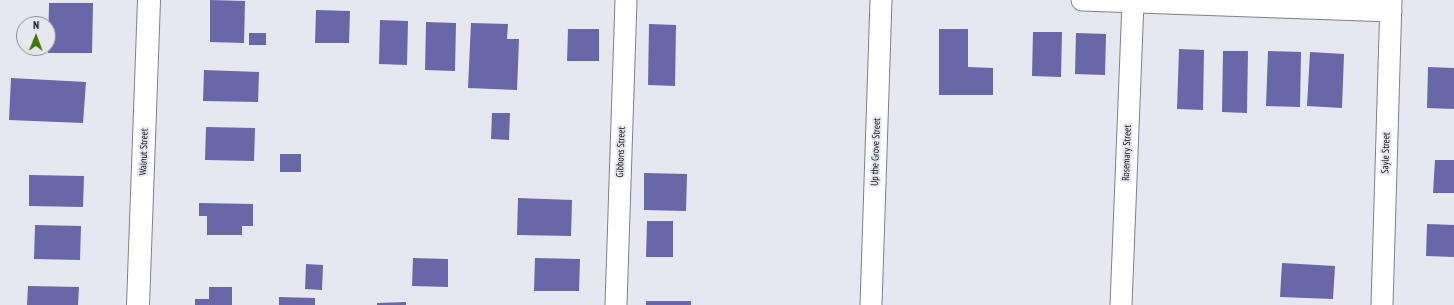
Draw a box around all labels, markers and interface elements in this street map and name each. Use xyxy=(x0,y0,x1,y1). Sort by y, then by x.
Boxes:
north arrow xyxy=(16,16,56,56)
text: N xyxy=(33,18,39,32)
street label: Up the Grove Street xyxy=(869,118,883,186)
street label: Rosemary Street xyxy=(1120,125,1134,181)
street label: Gibbons Street xyxy=(614,126,628,178)
street label: Walnut Street xyxy=(137,128,151,176)
street label: Sayle Street xyxy=(1379,132,1393,174)

